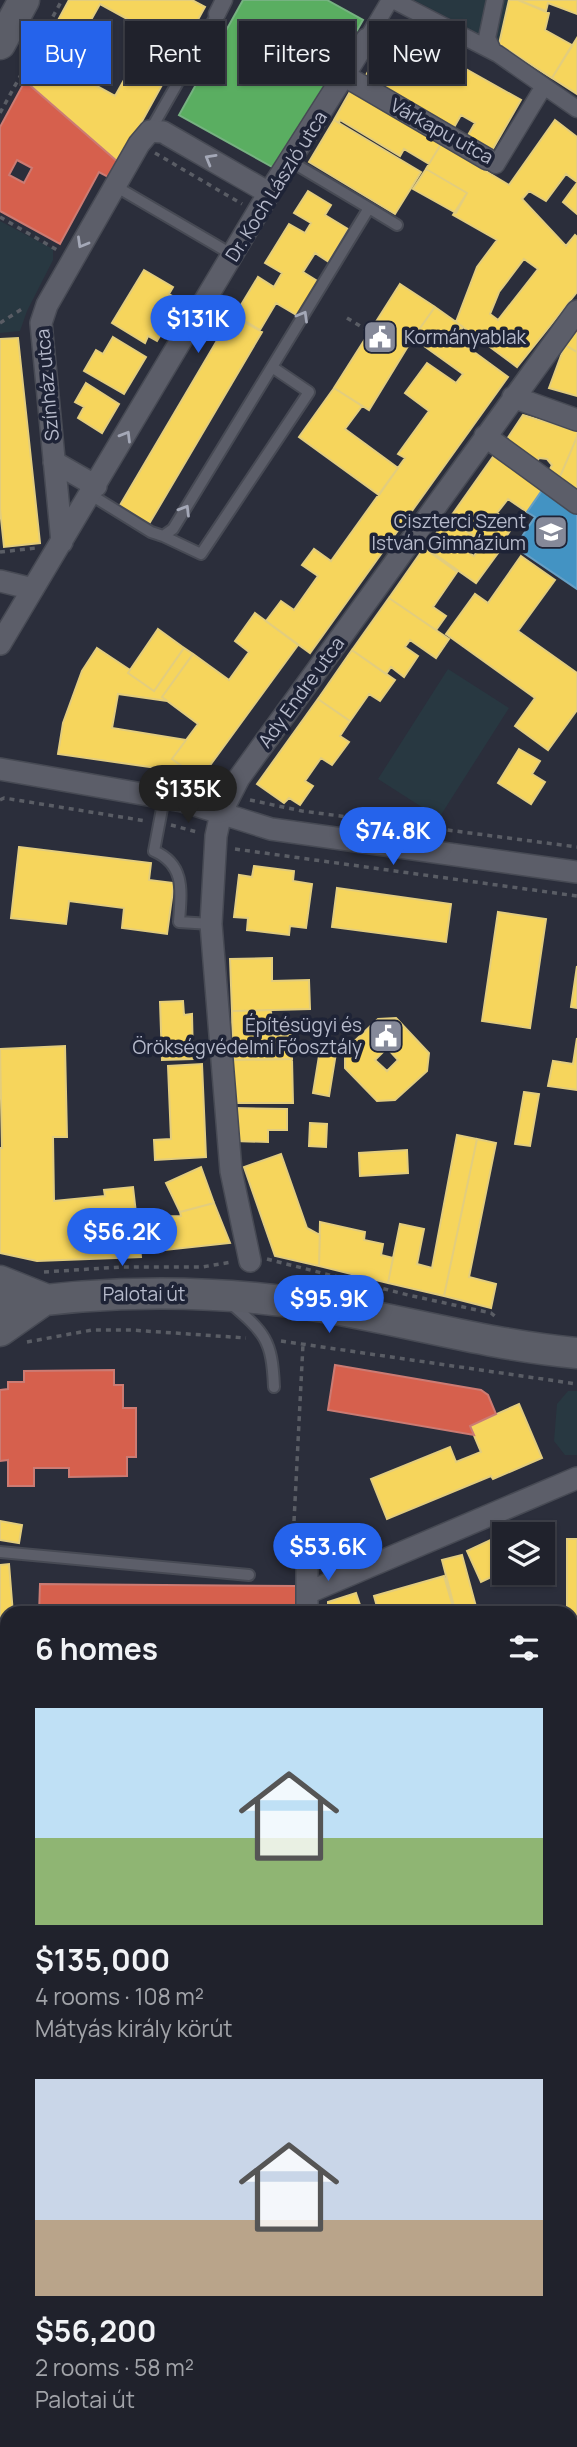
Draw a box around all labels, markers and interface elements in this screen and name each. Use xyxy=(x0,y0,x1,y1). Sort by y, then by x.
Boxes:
chip: Buy xyxy=(21,21,111,84)
chip: Rent xyxy=(125,21,225,84)
chip: Filters xyxy=(239,21,355,84)
chip: New xyxy=(369,21,465,84)
street label: Várkapu utca xyxy=(386,92,498,170)
street label: Dr. Koch László utca xyxy=(219,106,333,266)
one-way arrow xyxy=(205,155,218,168)
one-way arrow xyxy=(77,236,90,249)
pin: $131K xyxy=(149,296,247,355)
text: $131K xyxy=(167,302,229,334)
one-way arrow xyxy=(295,311,308,324)
public building icon: Kormányablak xyxy=(361,318,399,356)
place label: Kormányablak xyxy=(404,324,527,350)
street label: Színház utca xyxy=(29,328,65,442)
one-way arrow xyxy=(117,431,130,444)
one-way arrow xyxy=(176,505,189,518)
place label: Ciszterci Szent István Gimnázium xyxy=(372,508,526,556)
school or university icon: Ciszterci Szent István Gimnázium xyxy=(532,513,570,551)
street label: Ady Endre utca xyxy=(252,631,350,753)
pin: $135K xyxy=(139,766,237,825)
text: $135K xyxy=(155,772,221,804)
pin: $74.8K xyxy=(336,808,450,867)
text: $74.8K xyxy=(355,814,431,846)
place label: Építésügyi és Örökségvédelmi Főosztály xyxy=(133,1012,362,1060)
public building icon: Építésügyi és Örökségvédelmi Főosztály xyxy=(367,1017,405,1055)
pin: $56.2K xyxy=(65,1208,179,1268)
text: $56.2K xyxy=(83,1215,161,1247)
pin: $95.9K xyxy=(272,1276,386,1335)
street label: Palotai út xyxy=(103,1281,185,1307)
text: $95.9K xyxy=(290,1282,368,1314)
map controls xyxy=(492,1522,555,1585)
button: layers xyxy=(492,1522,555,1585)
pin: $53.6K xyxy=(271,1524,385,1583)
text: $53.6K xyxy=(289,1530,367,1562)
text: 6 homes xyxy=(35,1628,158,1669)
icon: filters xyxy=(505,1629,543,1667)
icon: home xyxy=(226,1753,352,1879)
text: $135,000 xyxy=(35,1939,170,1980)
text: 4 rooms · 108 m² xyxy=(35,1980,204,2012)
text: Mátyás király körút xyxy=(35,2012,233,2044)
icon: home xyxy=(226,2124,352,2250)
text: $56,200 xyxy=(35,2310,157,2351)
text: 2 rooms · 58 m² xyxy=(35,2351,194,2383)
text: Palotai út xyxy=(35,2383,135,2415)

